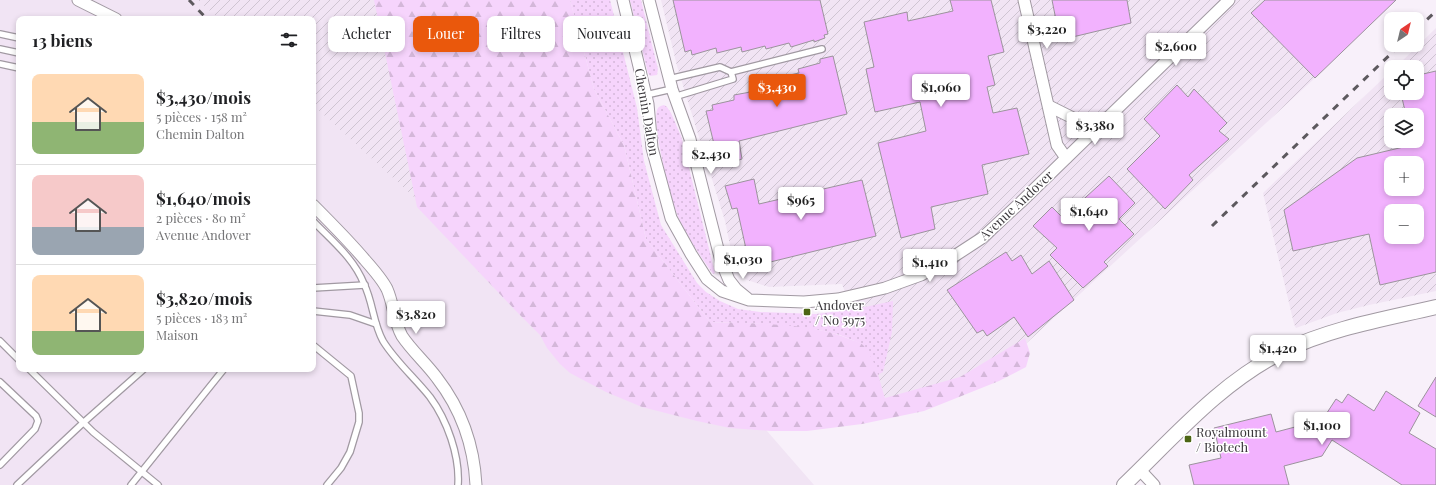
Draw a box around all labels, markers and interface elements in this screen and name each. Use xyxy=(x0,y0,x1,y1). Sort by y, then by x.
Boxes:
north arrow xyxy=(1384,12,1424,52)
map controls xyxy=(1384,12,1424,244)
chip: Acheter xyxy=(328,16,405,52)
chip: Louer xyxy=(413,16,479,52)
chip: Filtres xyxy=(487,16,555,52)
chip: Nouveau xyxy=(563,16,645,52)
pin: $3,220 xyxy=(1014,16,1080,50)
text: $3,220 xyxy=(1027,20,1067,37)
text: 13 biens xyxy=(32,29,93,51)
icon: filters xyxy=(278,29,300,51)
pin: $2,600 xyxy=(1143,33,1209,67)
text: $2,600 xyxy=(1155,37,1197,54)
button: locate xyxy=(1384,60,1424,100)
street label: Chemin Dalton xyxy=(631,67,664,157)
pin: $3,430 xyxy=(744,74,810,108)
pin: $1,060 xyxy=(908,74,974,108)
text: $3,430 xyxy=(758,78,796,95)
text: $1,060 xyxy=(921,78,961,95)
text: $3,430/mois xyxy=(156,86,251,108)
icon: home xyxy=(64,90,112,138)
text: 5 pièces · 158 m² xyxy=(156,108,247,125)
button: layers xyxy=(1384,108,1424,148)
pin: $3,380 xyxy=(1062,112,1128,146)
text: $3,380 xyxy=(1076,116,1114,133)
text: Chemin Dalton xyxy=(156,125,245,142)
pin: $2,430 xyxy=(678,141,744,175)
text: $2,430 xyxy=(691,145,731,162)
button: + xyxy=(1384,156,1424,196)
street label: Avenue Andover xyxy=(974,166,1056,244)
text: $1,640/mois xyxy=(156,187,251,209)
pin: $965 xyxy=(777,187,825,221)
icon: home xyxy=(64,191,112,239)
text: $965 xyxy=(787,191,815,208)
pin: $1,640 xyxy=(1056,198,1122,232)
text: $1,640 xyxy=(1070,202,1108,219)
button: − xyxy=(1384,204,1424,244)
text: 2 pièces · 80 m² xyxy=(156,209,246,226)
text: Avenue Andover xyxy=(156,226,251,243)
pin: $1,030 xyxy=(710,246,776,280)
pin: $1,410 xyxy=(897,249,963,283)
text: $1,030 xyxy=(723,250,763,267)
text: $1,410 xyxy=(912,253,948,270)
text: $3,820/mois xyxy=(156,287,252,309)
icon: home xyxy=(64,291,112,339)
place label: Andover / No 5975 xyxy=(814,296,865,328)
pin: $3,820 xyxy=(383,301,449,335)
text: $3,820 xyxy=(396,305,436,322)
marker: Andover / No 5975 xyxy=(802,307,812,317)
text: 5 pièces · 183 m² xyxy=(156,309,247,326)
text: Maison xyxy=(156,326,198,343)
pin: $1,420 xyxy=(1245,335,1311,369)
text: $1,420 xyxy=(1259,339,1297,356)
pin: $1,100 xyxy=(1289,412,1355,446)
text: $1,100 xyxy=(1303,416,1341,433)
place label: Royalmount / Biotech xyxy=(1196,423,1267,455)
marker: Royalmount / Biotech xyxy=(1183,434,1193,444)

